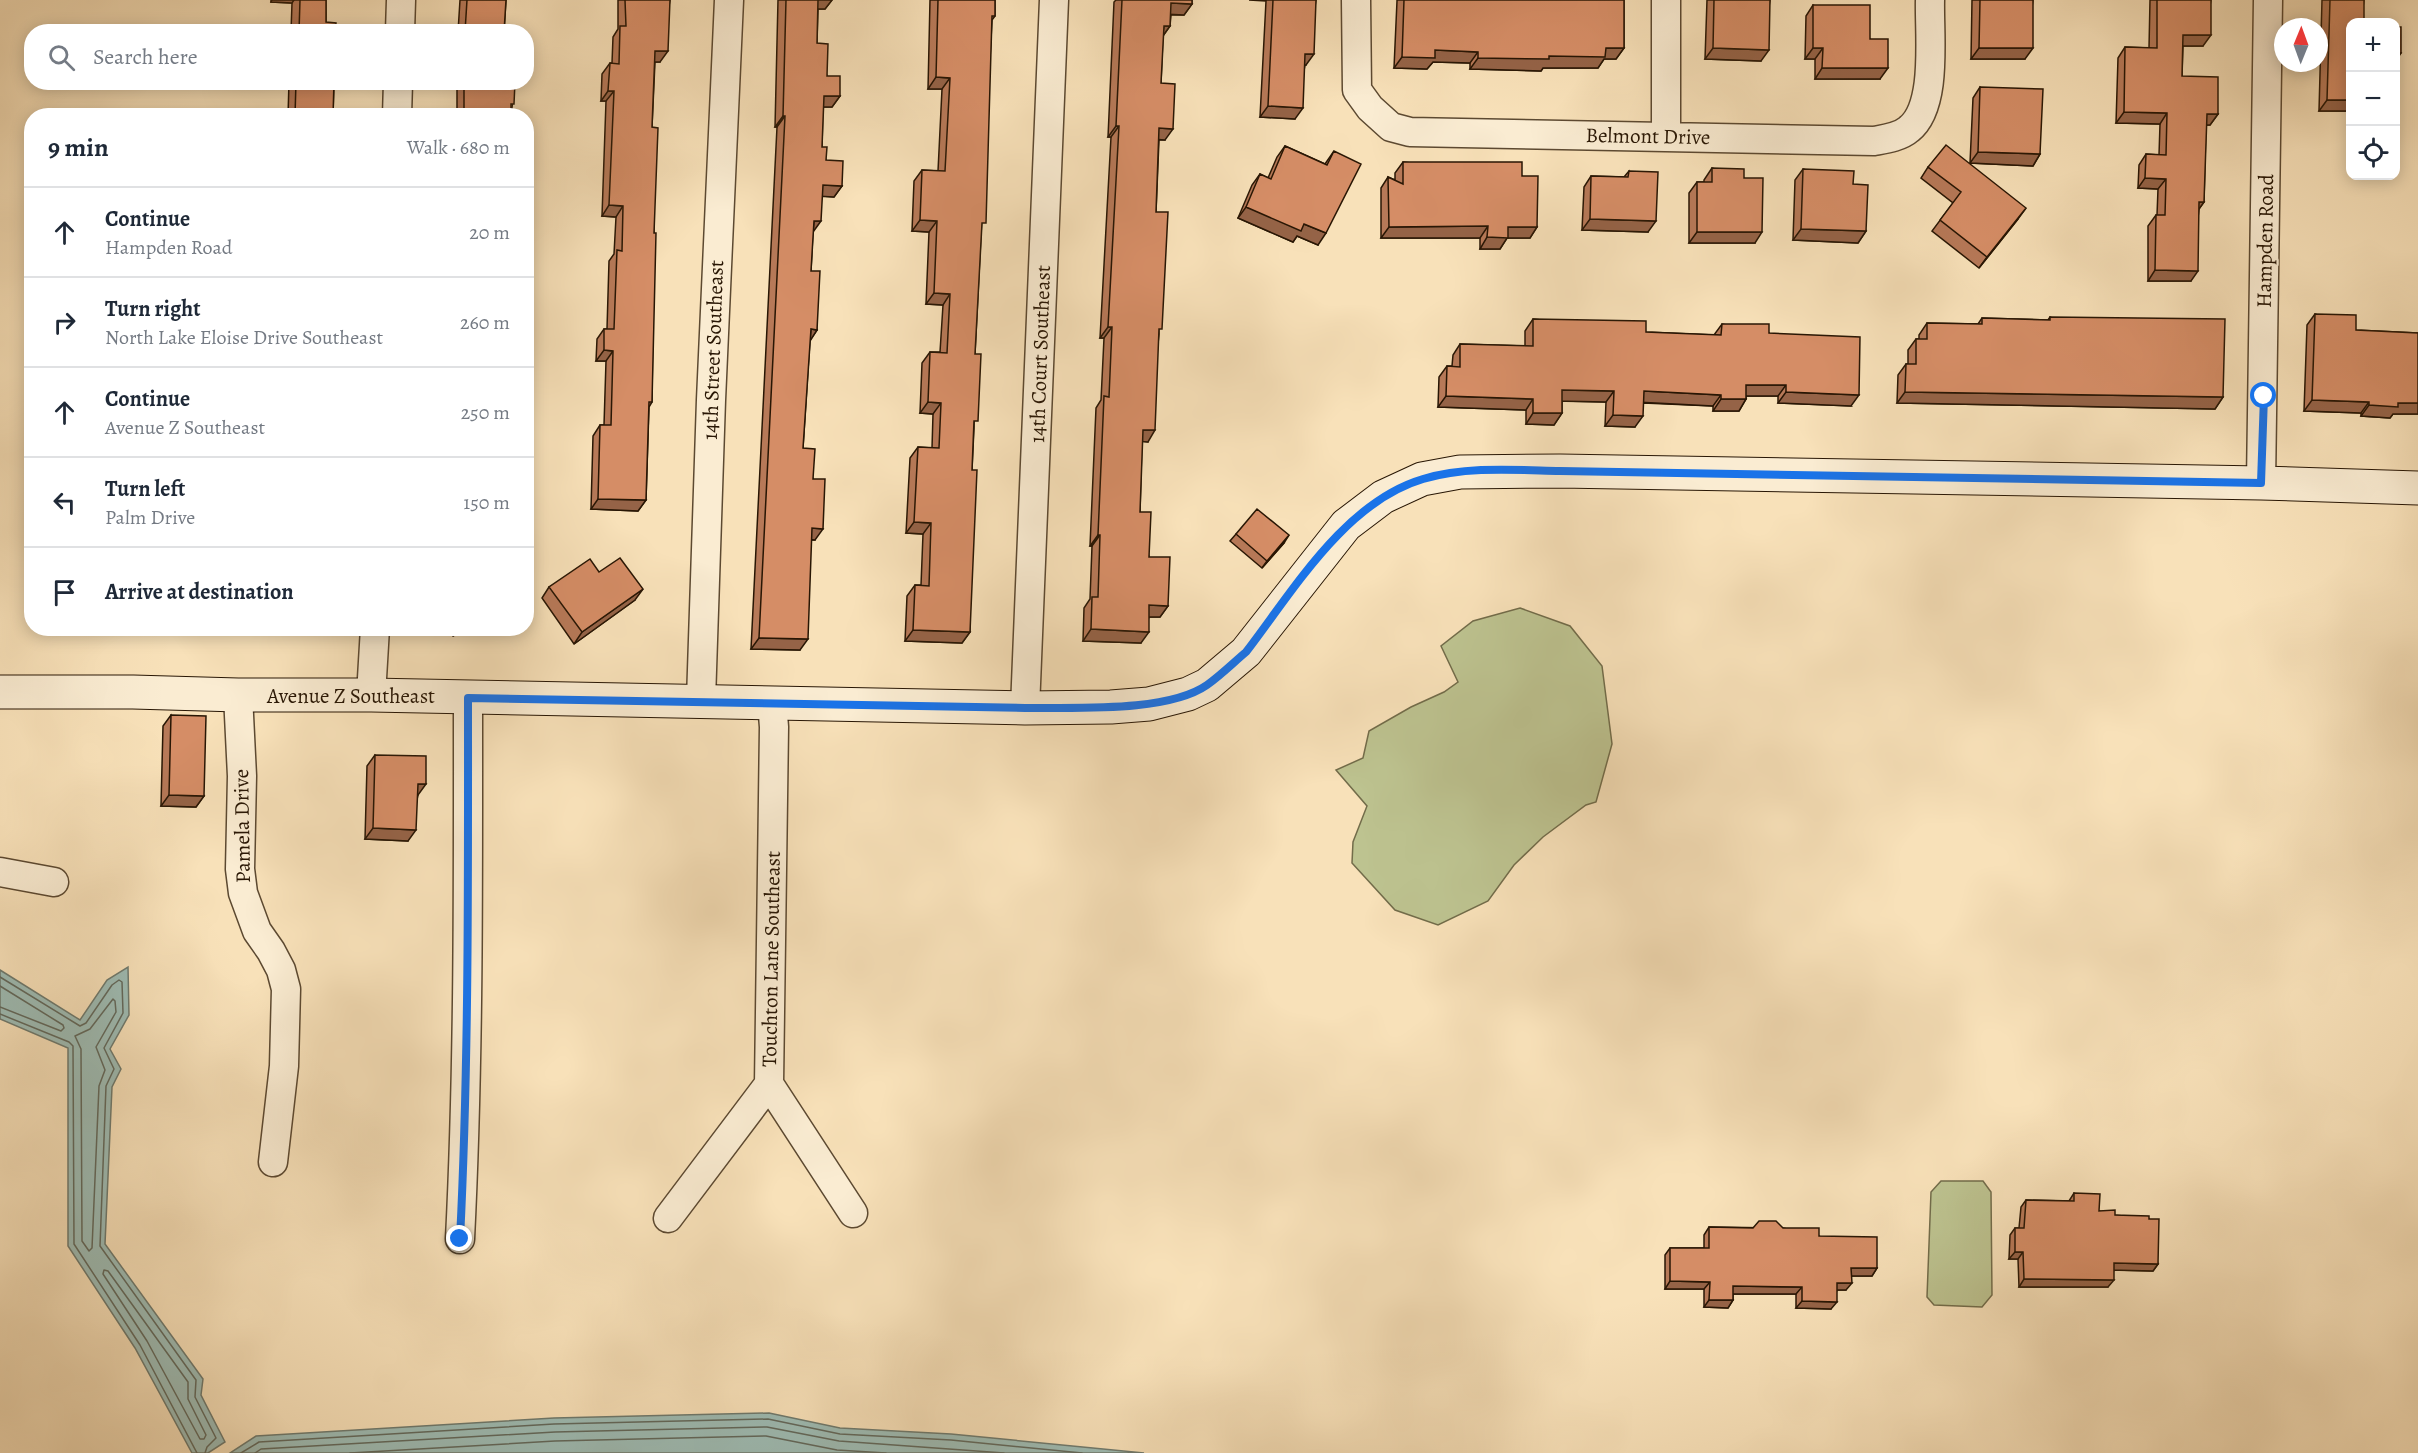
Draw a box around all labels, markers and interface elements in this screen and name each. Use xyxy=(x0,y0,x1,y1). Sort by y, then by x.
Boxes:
north arrow xyxy=(2274,18,2328,72)
map controls xyxy=(2346,18,2400,180)
button: + xyxy=(2346,18,2400,72)
search box xyxy=(24,24,534,90)
icon: search xyxy=(45,41,78,74)
text: Search here xyxy=(93,42,198,72)
button: − xyxy=(2346,72,2400,126)
street label: Belmont Drive xyxy=(1585,121,1711,151)
button: locate xyxy=(2346,126,2400,180)
text: 9 min xyxy=(48,130,109,165)
text: Walk · 680 m xyxy=(407,134,510,161)
street label: Hampden Road xyxy=(2250,173,2280,308)
text: Continue xyxy=(105,204,190,234)
icon: ahead xyxy=(48,216,81,249)
text: 20 m xyxy=(469,219,510,246)
text: Hampden Road xyxy=(105,234,232,261)
street label: 14th Street Southeast xyxy=(696,259,730,440)
street label: 14th Court Southeast xyxy=(1023,265,1057,443)
text: Turn right xyxy=(105,294,201,324)
icon: right xyxy=(48,306,81,339)
text: 260 m xyxy=(460,309,510,336)
text: North Lake Eloise Drive Southeast xyxy=(105,324,383,351)
route start xyxy=(2250,382,2276,408)
text: Continue xyxy=(105,384,190,414)
icon: ahead xyxy=(48,396,81,429)
text: 250 m xyxy=(461,399,510,426)
text: Avenue Z Southeast xyxy=(105,414,265,441)
text: Turn left xyxy=(105,474,185,504)
icon: left xyxy=(48,486,81,519)
text: 150 m xyxy=(463,489,510,516)
text: Palm Drive xyxy=(105,504,195,531)
icon: arrive xyxy=(48,576,81,609)
text: Arrive at destination xyxy=(105,577,294,607)
street label: Avenue Z Southeast xyxy=(266,682,435,710)
street label: Pamela Drive xyxy=(227,769,257,883)
street label: Touchton Lane Southeast xyxy=(755,851,787,1067)
route end xyxy=(446,1225,472,1251)

